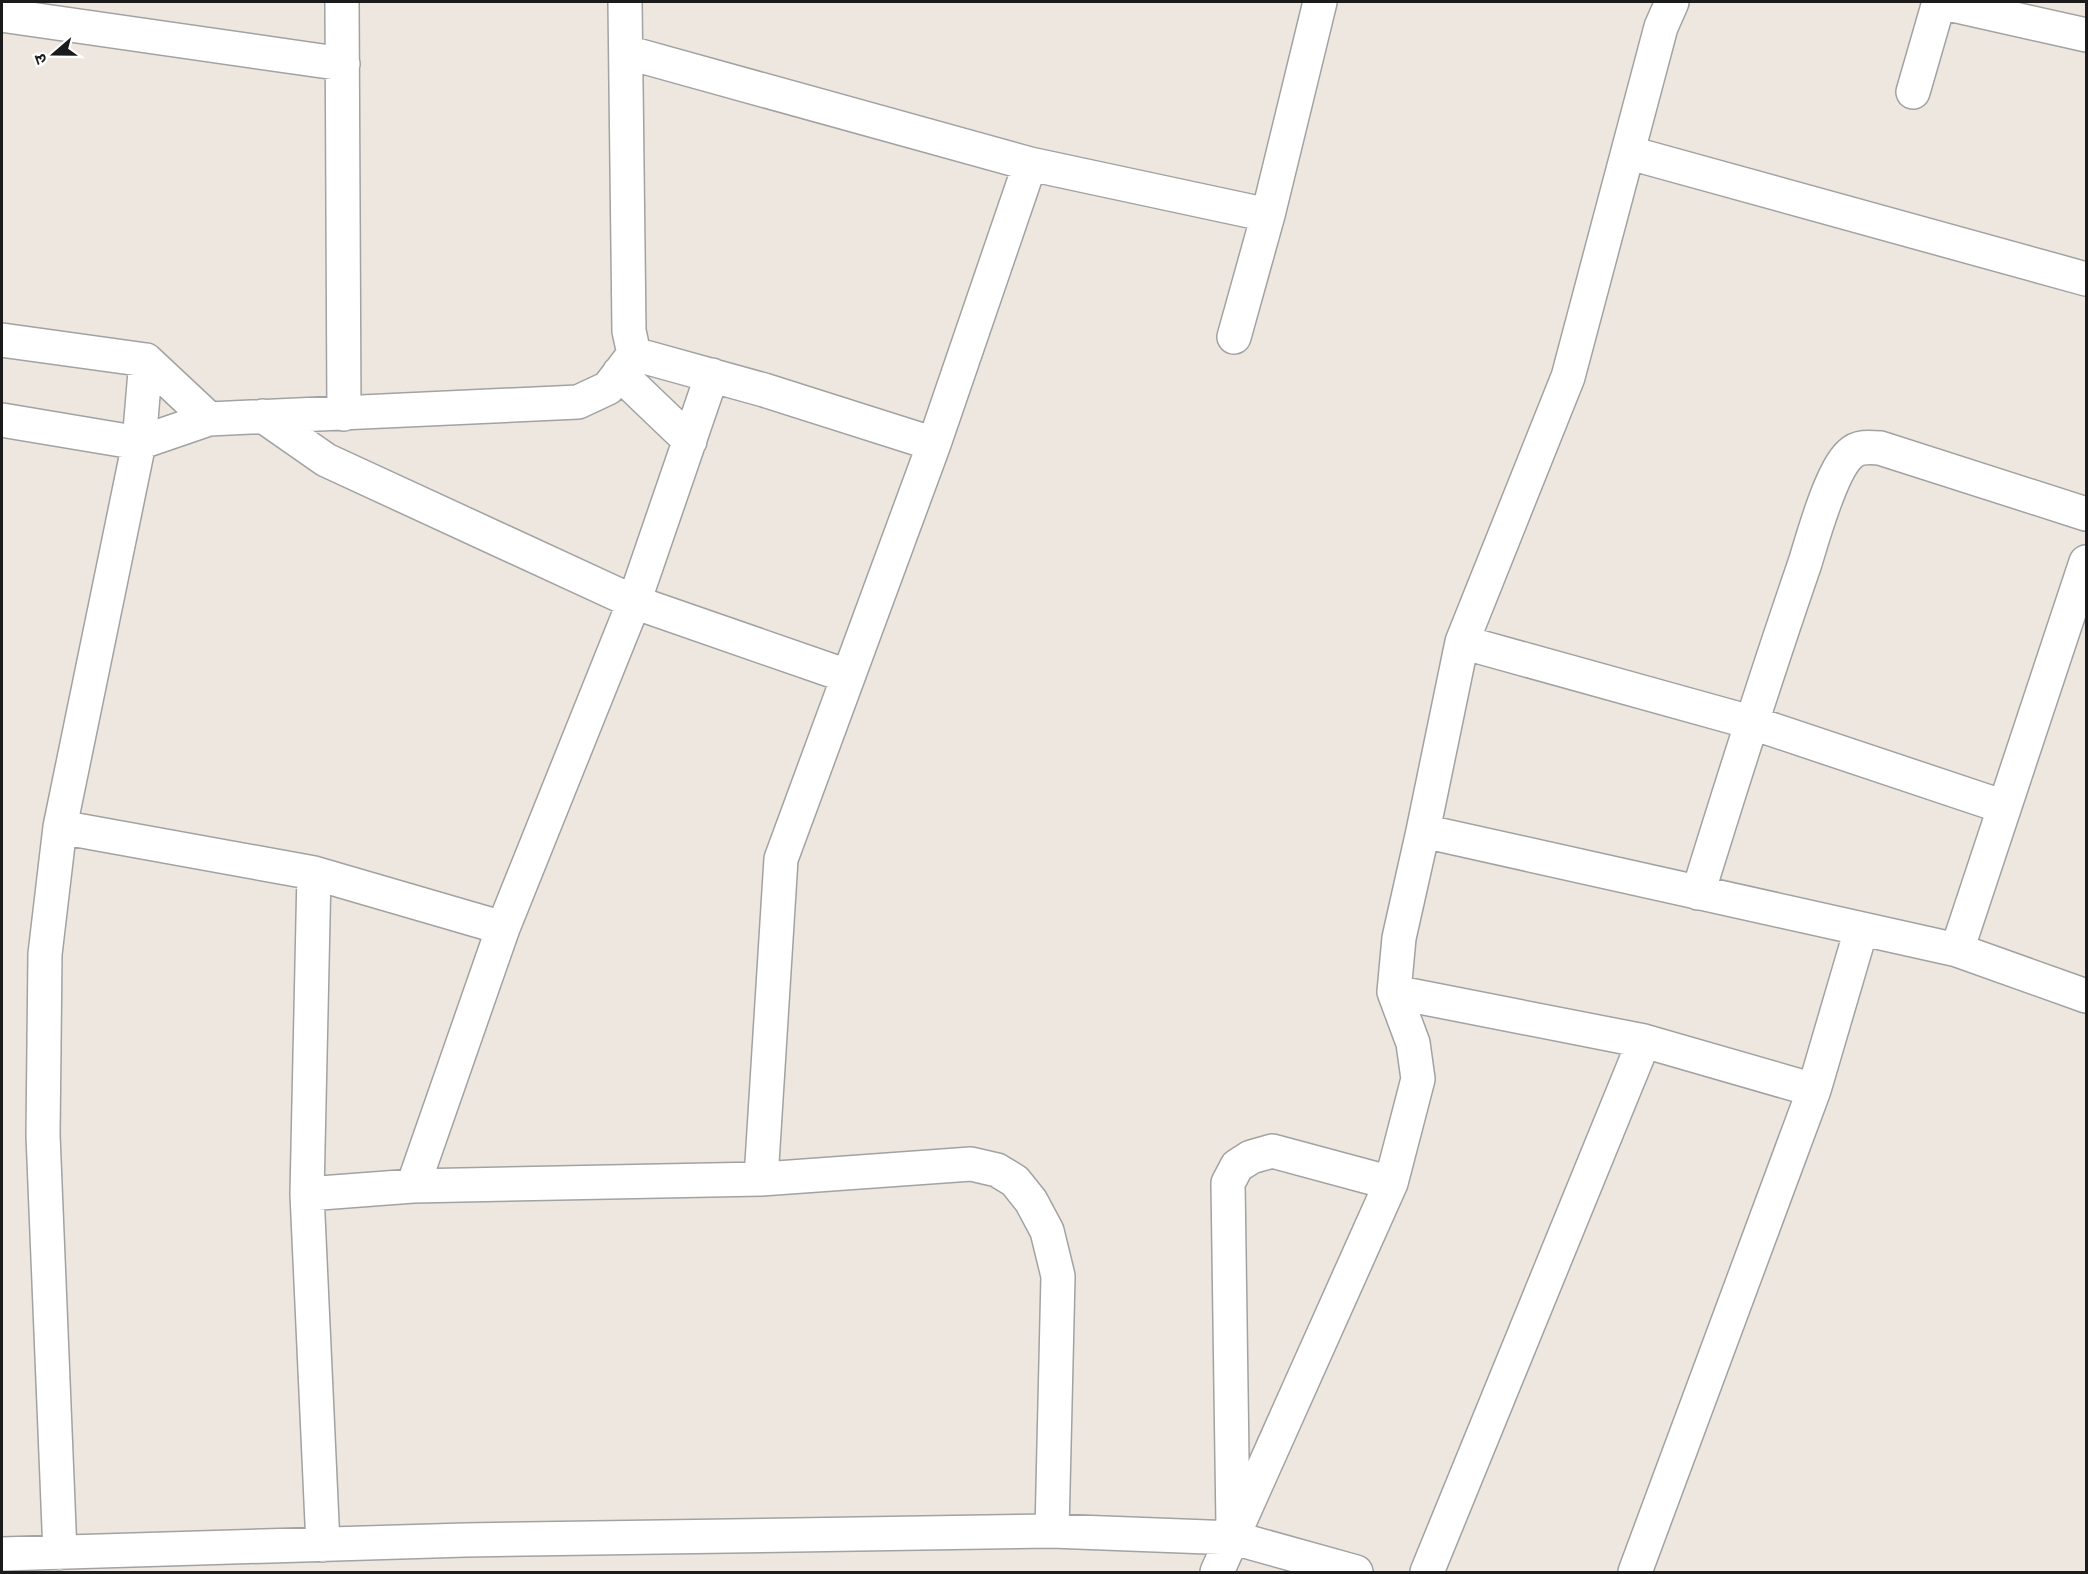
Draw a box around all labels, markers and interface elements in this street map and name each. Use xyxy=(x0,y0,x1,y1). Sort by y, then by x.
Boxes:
north arrow xyxy=(24,24,84,84)
text: उ xyxy=(29,50,53,67)

